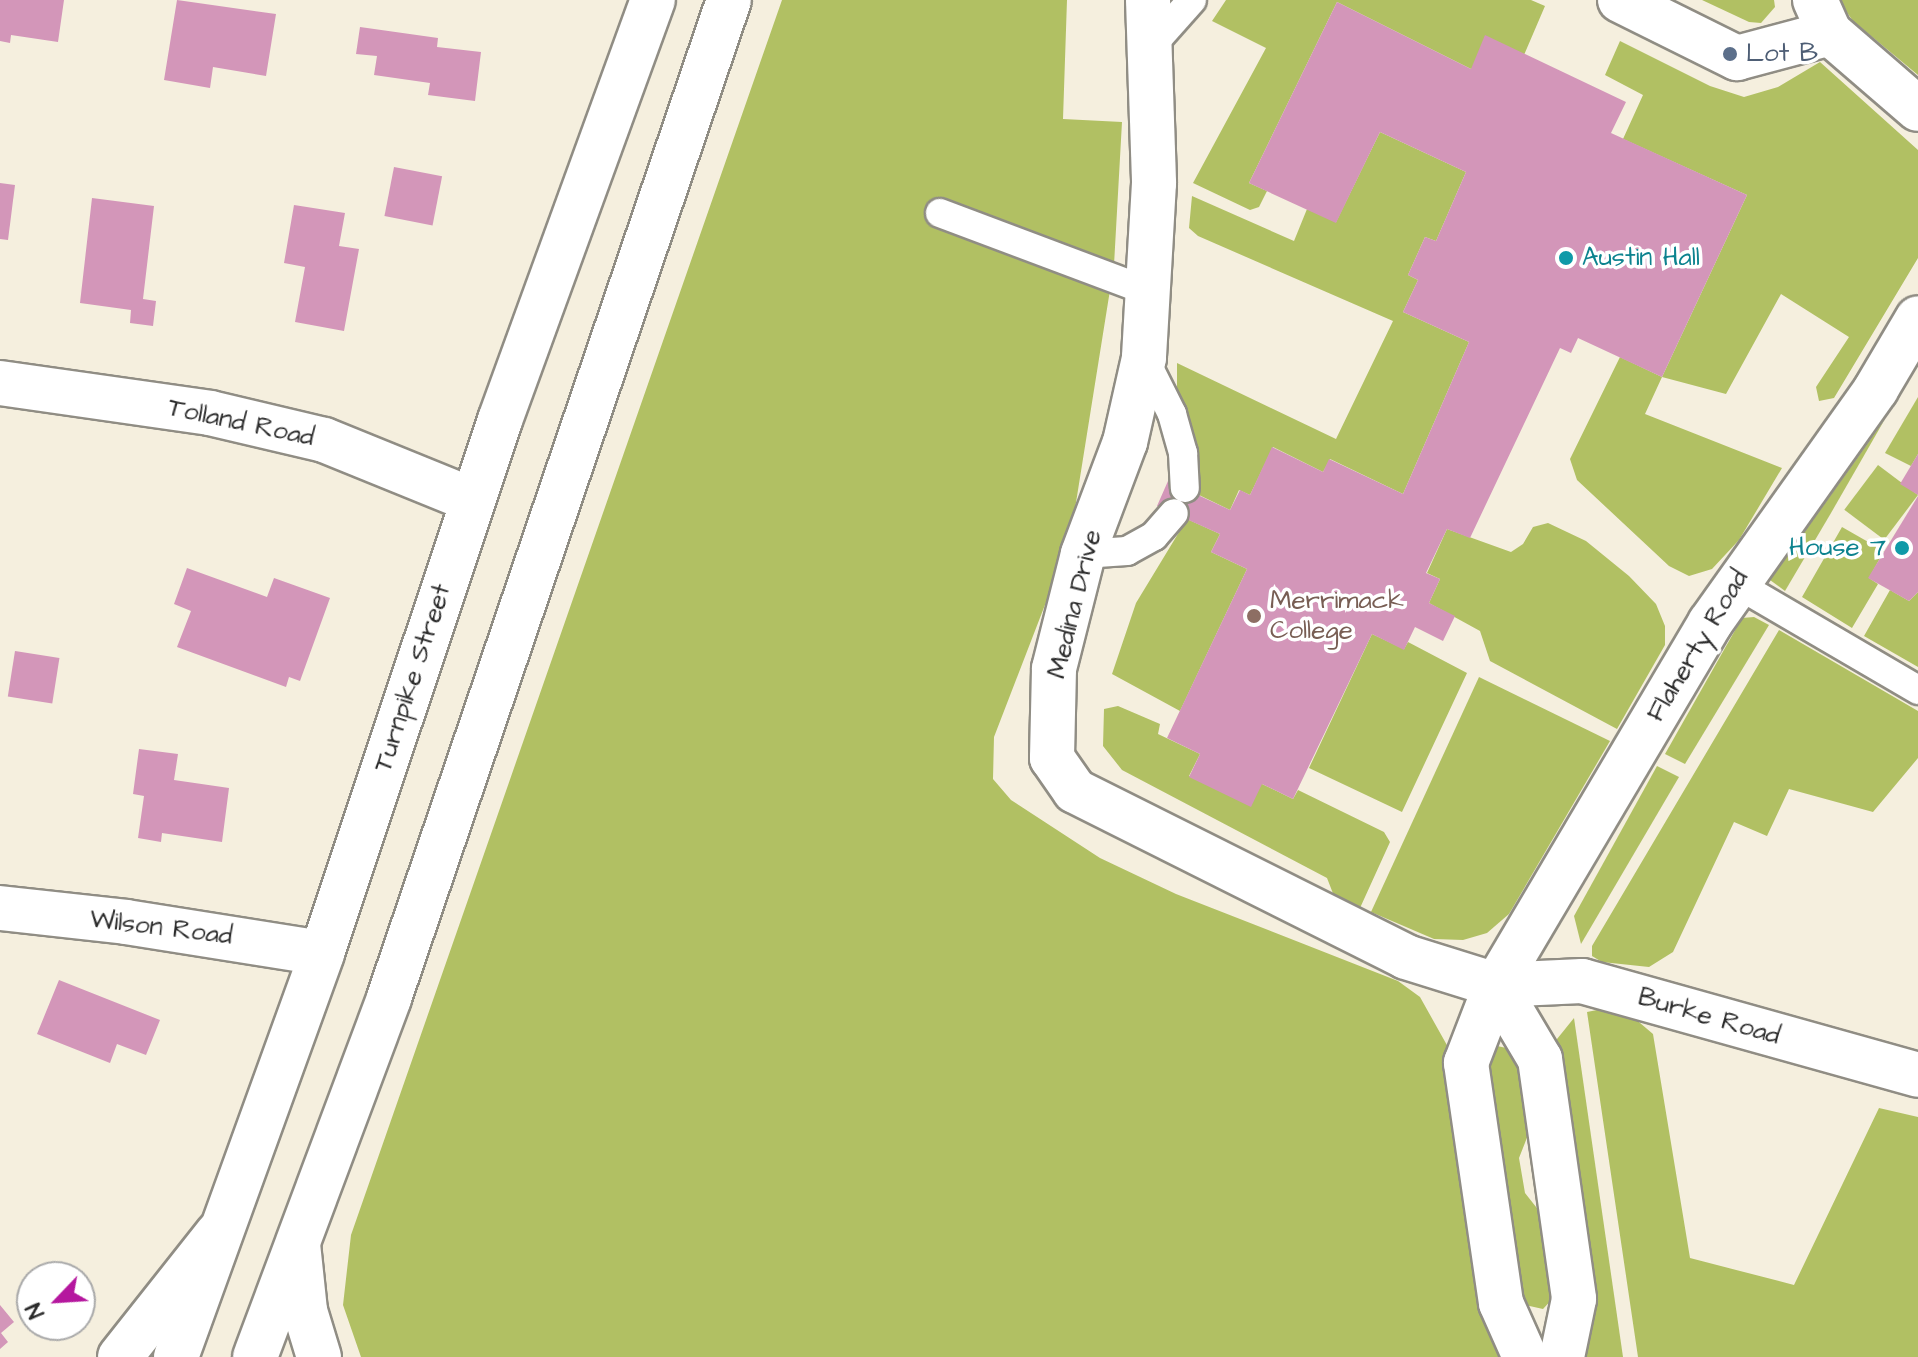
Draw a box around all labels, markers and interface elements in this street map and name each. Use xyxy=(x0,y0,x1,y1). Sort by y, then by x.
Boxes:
place label: Lot B xyxy=(1746,38,1818,70)
marker: Lot B xyxy=(1721,45,1739,63)
place label: Austin Hall xyxy=(1582,242,1700,274)
marker: Austin Hall xyxy=(1557,249,1575,267)
street label: Tolland Road xyxy=(165,392,317,454)
street label: Medina Drive xyxy=(1041,526,1109,682)
place label: House 7 xyxy=(1789,532,1886,564)
marker: House 7 xyxy=(1893,539,1911,557)
street label: Flaherty Road xyxy=(1640,564,1756,728)
street label: Turnpike Street xyxy=(368,580,458,776)
place label: Merrimack College xyxy=(1270,585,1404,646)
marker: Merrimack College xyxy=(1245,607,1263,625)
street label: Wilson Road xyxy=(88,904,234,952)
street label: Burke Road xyxy=(1634,982,1784,1052)
north arrow xyxy=(16,1261,96,1341)
text: N xyxy=(19,1298,53,1323)

